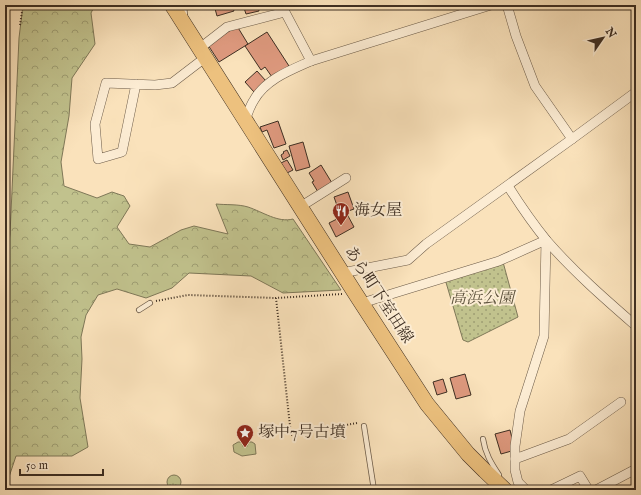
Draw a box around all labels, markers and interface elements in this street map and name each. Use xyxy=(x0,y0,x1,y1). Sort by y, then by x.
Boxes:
north arrow xyxy=(583,18,623,58)
text: N xyxy=(601,24,619,41)
restaurant icon: 海女屋 xyxy=(331,201,351,226)
place label: 海女屋 xyxy=(354,201,402,221)
street label: あら町下室田線 xyxy=(339,243,417,347)
park label: 高浜公園 xyxy=(450,289,517,309)
place icon: 塚中7号古墳 xyxy=(235,423,255,448)
place label: 塚中7号古墳 xyxy=(258,423,346,443)
scale bar xyxy=(20,451,103,477)
text: 50 m xyxy=(26,458,48,473)

